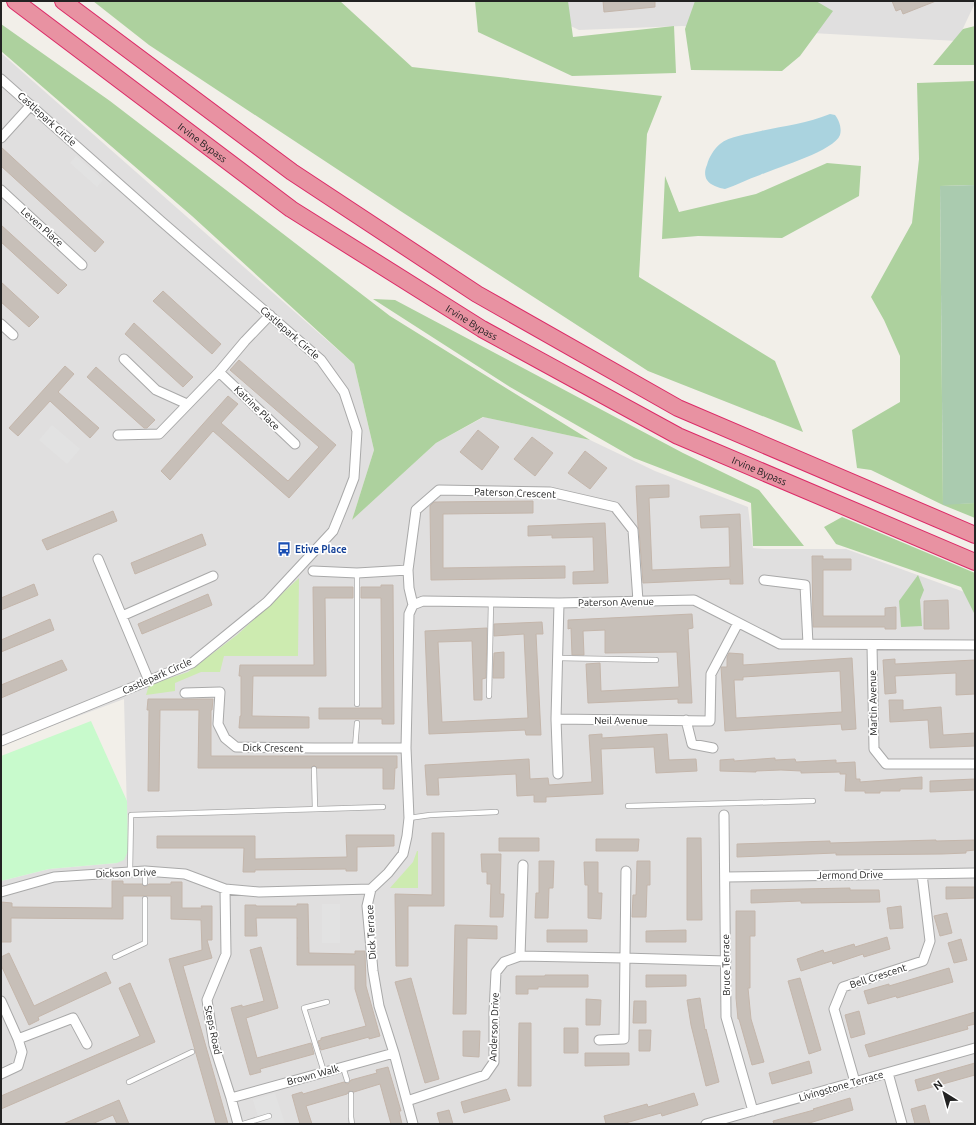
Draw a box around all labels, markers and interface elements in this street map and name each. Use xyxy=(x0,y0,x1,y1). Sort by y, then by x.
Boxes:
street label: Castlepark Circle xyxy=(15,90,79,148)
street label: Irvine Bypass xyxy=(176,120,229,164)
street label: Leven Place xyxy=(19,205,65,249)
street label: Irvine Bypass xyxy=(444,302,500,342)
street label: Castlepark Circle xyxy=(258,304,322,362)
street label: Katrine Place xyxy=(232,384,282,432)
street label: Irvine Bypass xyxy=(731,454,788,487)
street label: Paterson Crescent xyxy=(474,486,556,500)
bus stop icon: Etive Place xyxy=(276,541,292,557)
place label: Etive Place xyxy=(295,544,347,555)
street label: Paterson Avenue xyxy=(578,596,654,608)
street label: Castlepark Circle xyxy=(121,656,193,696)
street label: Martin Avenue xyxy=(867,670,879,736)
street label: Neil Avenue xyxy=(594,715,648,726)
street label: Dick Crescent xyxy=(242,742,304,754)
street label: Dickson Drive xyxy=(95,866,157,880)
street label: Jermond Drive xyxy=(817,869,883,881)
street label: Dick Terrace xyxy=(364,904,378,960)
street label: Bruce Terrace xyxy=(720,934,732,996)
street label: Bell Crescent xyxy=(848,962,908,990)
street label: Anderson Drive xyxy=(487,992,501,1062)
street label: Steps Road xyxy=(202,1004,224,1056)
street label: Brown Walk xyxy=(286,1063,340,1087)
street label: Livingstone Terrace xyxy=(798,1069,884,1103)
north arrow xyxy=(924,1073,964,1113)
text: N xyxy=(931,1078,945,1092)

